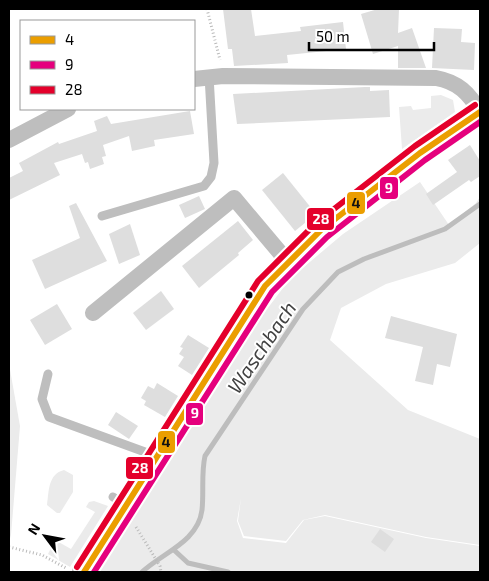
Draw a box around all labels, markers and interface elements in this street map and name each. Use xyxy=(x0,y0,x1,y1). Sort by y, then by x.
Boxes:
legend xyxy=(20,20,195,110)
scale bar xyxy=(309,20,434,52)
text: 50 m xyxy=(316,27,350,45)
text: 4 xyxy=(65,30,74,48)
text: 9 xyxy=(65,55,74,73)
text: 28 xyxy=(65,80,83,98)
line badge: 9 xyxy=(379,176,399,200)
text: 9 xyxy=(385,179,393,196)
line badge: 4 xyxy=(346,191,366,215)
text: 4 xyxy=(352,194,361,211)
line badge: 28 xyxy=(306,207,335,231)
text: 28 xyxy=(313,210,329,227)
unlabelled marker xyxy=(244,290,254,300)
water label: Waschbach xyxy=(222,297,300,397)
line badge: 9 xyxy=(185,402,204,426)
text: 9 xyxy=(191,404,199,421)
line badge: 4 xyxy=(157,430,176,454)
text: 4 xyxy=(162,433,171,450)
line badge: 28 xyxy=(125,456,154,480)
text: 28 xyxy=(132,459,148,476)
north arrow xyxy=(20,511,70,561)
text: N xyxy=(24,520,43,538)

